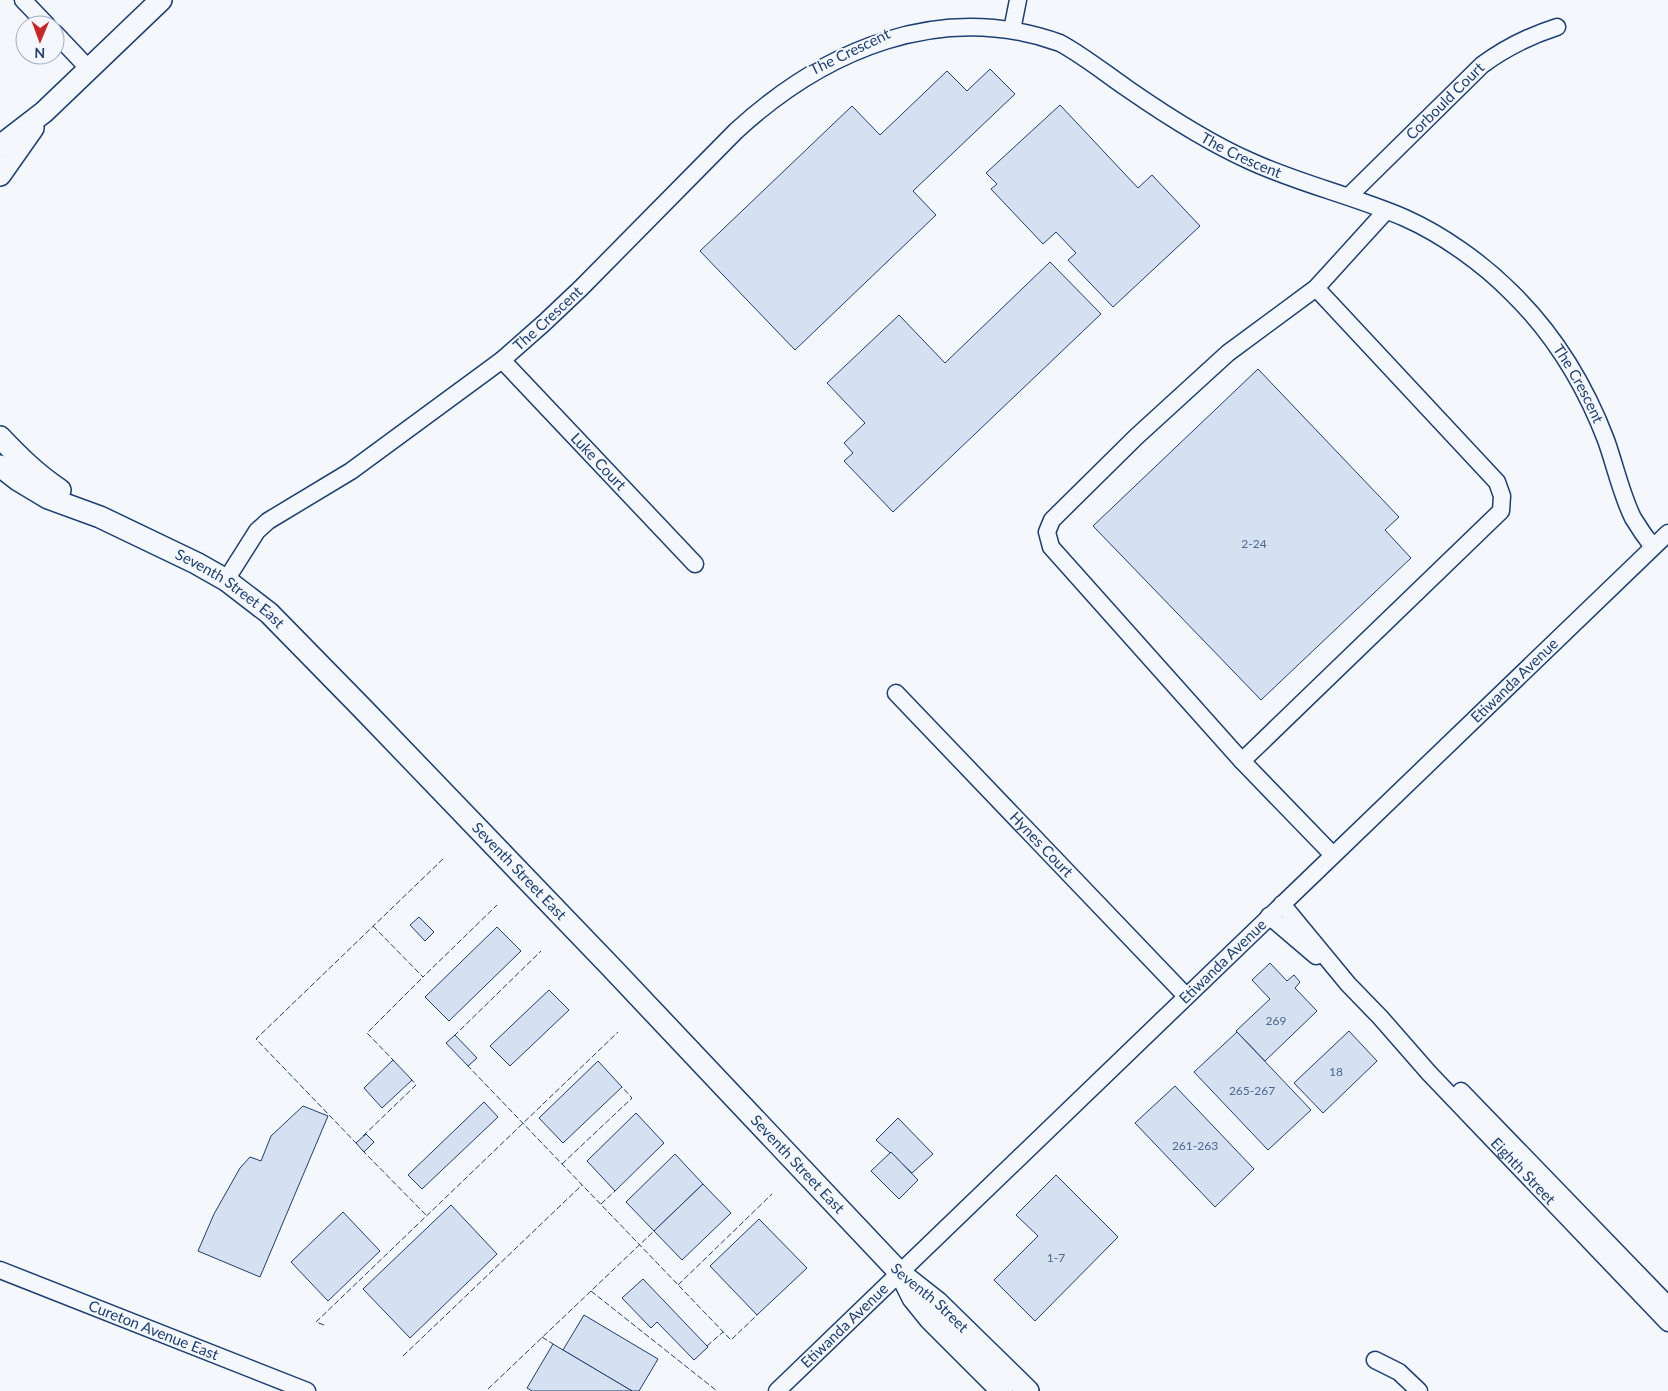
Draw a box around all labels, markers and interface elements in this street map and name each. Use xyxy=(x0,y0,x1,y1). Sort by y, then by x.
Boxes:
north arrow xyxy=(15,15,65,65)
street label: The Crescent xyxy=(807,24,893,78)
text: N xyxy=(34,45,45,62)
street label: Corbould Court xyxy=(1402,58,1488,143)
street label: The Crescent xyxy=(1198,128,1285,181)
street label: The Crescent xyxy=(509,281,586,354)
street label: The Crescent xyxy=(1550,341,1608,426)
street label: Luke Court xyxy=(568,429,631,494)
house number: 2-24 xyxy=(1241,536,1267,551)
street label: Seventh Street East xyxy=(173,545,289,632)
street label: Etiwanda Avenue xyxy=(1467,634,1561,726)
street label: Hynes Court xyxy=(1007,808,1078,881)
street label: Seventh Street East xyxy=(469,818,571,924)
street label: Etiwanda Avenue xyxy=(1175,915,1270,1007)
house number: 269 xyxy=(1266,1013,1286,1028)
house number: 18 xyxy=(1329,1064,1343,1079)
house number: 265-267 xyxy=(1229,1083,1275,1098)
street label: Seventh Street East xyxy=(747,1111,849,1217)
street label: Eighth Street xyxy=(1488,1133,1560,1208)
house number: 261-263 xyxy=(1172,1138,1218,1153)
house number: 1-7 xyxy=(1047,1250,1065,1265)
street label: Seventh Street xyxy=(887,1259,973,1336)
street label: Etiwanda Avenue xyxy=(797,1279,891,1371)
street label: Cureton Avenue East xyxy=(86,1296,222,1364)

